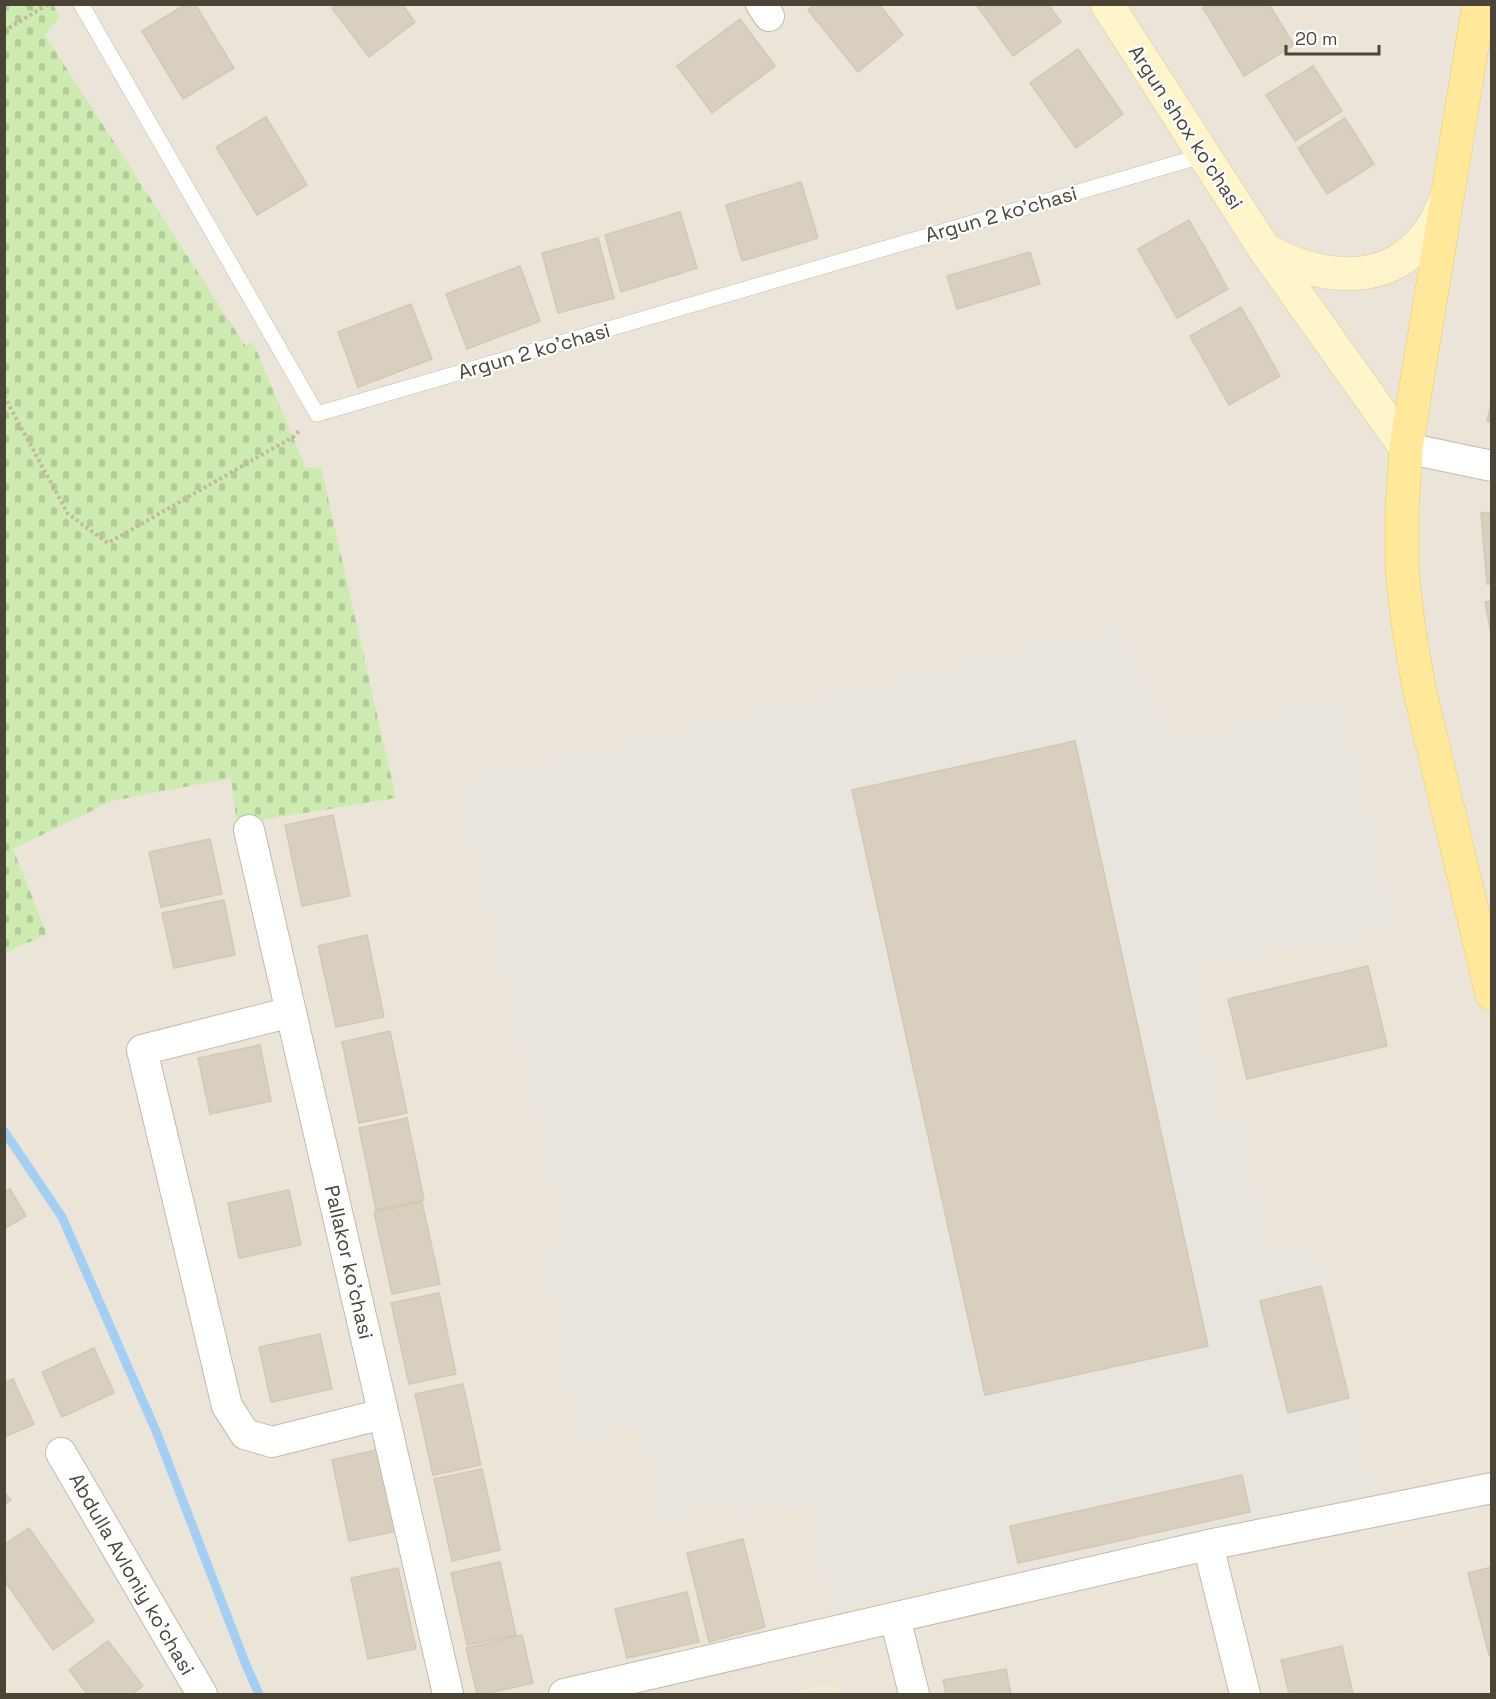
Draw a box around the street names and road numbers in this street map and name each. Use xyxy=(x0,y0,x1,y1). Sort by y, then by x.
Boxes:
street label: Argun shox ko'chasi xyxy=(1123,40,1249,214)
street label: Argun 2 ko'chasi xyxy=(922,180,1080,248)
street label: Argun 2 ko'chasi xyxy=(455,317,613,385)
street label: Pallakor ko'chasi xyxy=(319,1182,379,1342)
street label: Abdulla Avloniy ko'chasi xyxy=(63,1468,201,1680)

